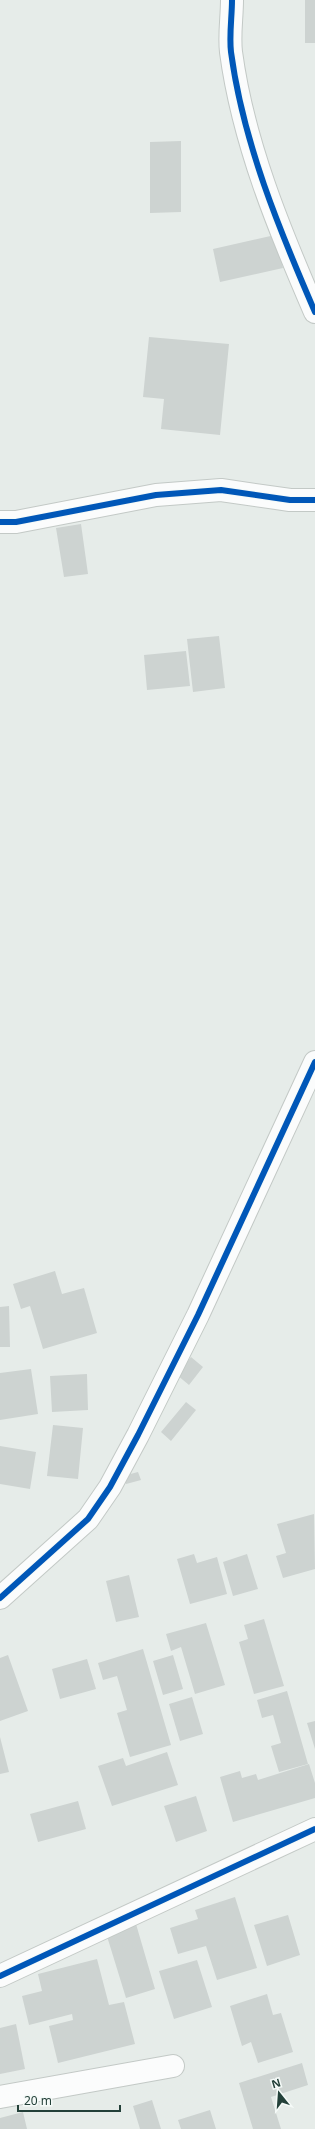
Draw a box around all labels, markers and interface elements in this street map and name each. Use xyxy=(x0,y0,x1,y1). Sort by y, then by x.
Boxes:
north arrow xyxy=(259,2073,299,2113)
text: N xyxy=(269,2074,282,2091)
scale bar xyxy=(18,2087,120,2113)
text: 20 m xyxy=(24,2092,52,2109)

